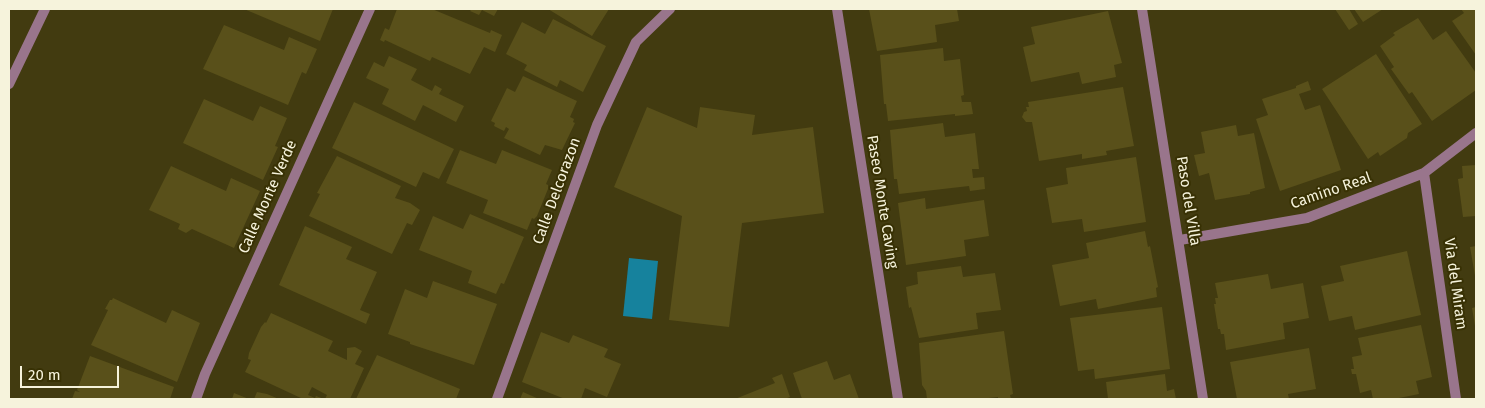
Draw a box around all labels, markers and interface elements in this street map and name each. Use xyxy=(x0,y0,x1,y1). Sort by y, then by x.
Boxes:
street label: Paseo Monte Caving xyxy=(863,134,901,270)
street label: Calle Delcorazon xyxy=(529,135,585,247)
street label: Calle Monte Verde xyxy=(235,137,301,257)
street label: Paso del Villa xyxy=(1172,155,1204,247)
street label: Camino Real xyxy=(1288,169,1374,213)
street label: Via del Miram xyxy=(1440,237,1470,331)
scale bar xyxy=(22,356,121,388)
text: 20 m xyxy=(28,366,61,384)

